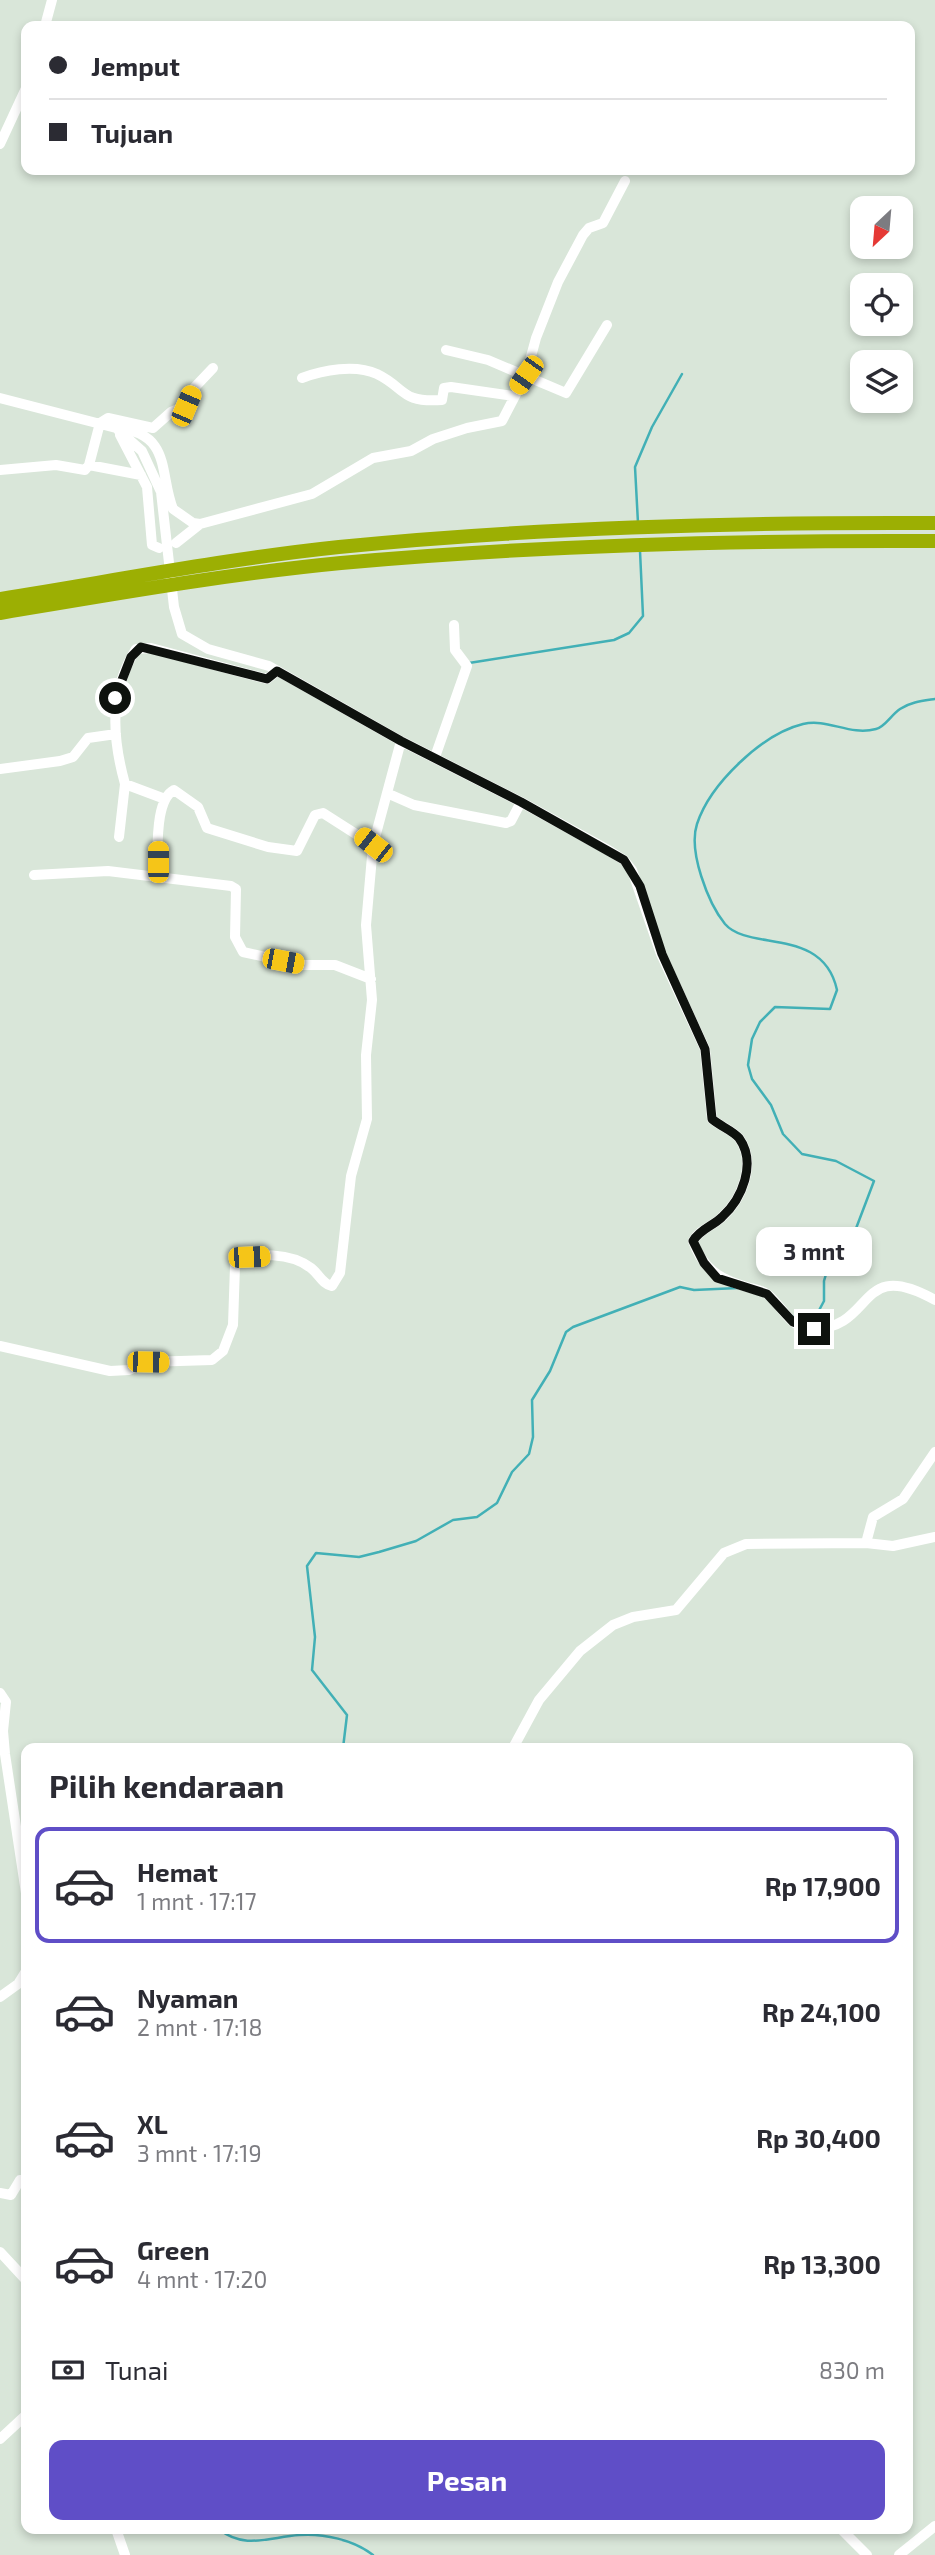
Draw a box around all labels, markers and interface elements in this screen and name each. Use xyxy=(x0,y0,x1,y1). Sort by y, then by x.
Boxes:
text: Jemput xyxy=(91,50,180,81)
text: Tujuan xyxy=(91,117,173,148)
north arrow xyxy=(850,196,914,259)
map controls xyxy=(850,196,913,413)
button: locate xyxy=(850,273,913,336)
button: layers xyxy=(850,350,913,413)
car xyxy=(506,352,547,398)
car xyxy=(169,383,204,429)
route start xyxy=(99,682,131,714)
car xyxy=(350,824,397,866)
car xyxy=(148,841,169,883)
car xyxy=(261,947,306,975)
callout: 3 mnt xyxy=(756,1228,872,1276)
text: 3 mnt xyxy=(783,1237,845,1265)
car xyxy=(228,1246,271,1268)
route end xyxy=(798,1313,830,1345)
car xyxy=(127,1351,170,1373)
text: Pilih kendaraan xyxy=(49,1766,284,1804)
icon: car xyxy=(53,1854,116,1917)
text: Hemat xyxy=(137,1856,218,1887)
text: Rp 17,900 xyxy=(765,1870,881,1901)
text: 1 mnt · 17:17 xyxy=(137,1887,257,1915)
icon: car xyxy=(53,1980,116,2043)
text: Nyaman xyxy=(137,1982,238,2013)
text: Rp 24,100 xyxy=(762,1996,881,2027)
text: 2 mnt · 17:18 xyxy=(137,2013,263,2041)
icon: car xyxy=(53,2106,116,2169)
text: XL xyxy=(137,2108,168,2139)
text: Rp 30,400 xyxy=(756,2122,881,2153)
text: 3 mnt · 17:19 xyxy=(137,2139,262,2167)
icon: car xyxy=(53,2232,116,2295)
text: Green xyxy=(137,2234,210,2265)
text: Rp 13,300 xyxy=(763,2248,881,2279)
text: 4 mnt · 17:20 xyxy=(137,2265,267,2293)
icon: cash xyxy=(49,2351,87,2389)
text: Tunai xyxy=(105,2354,168,2385)
text: 830 m xyxy=(819,2356,885,2384)
button: Pesan xyxy=(49,2440,885,2520)

